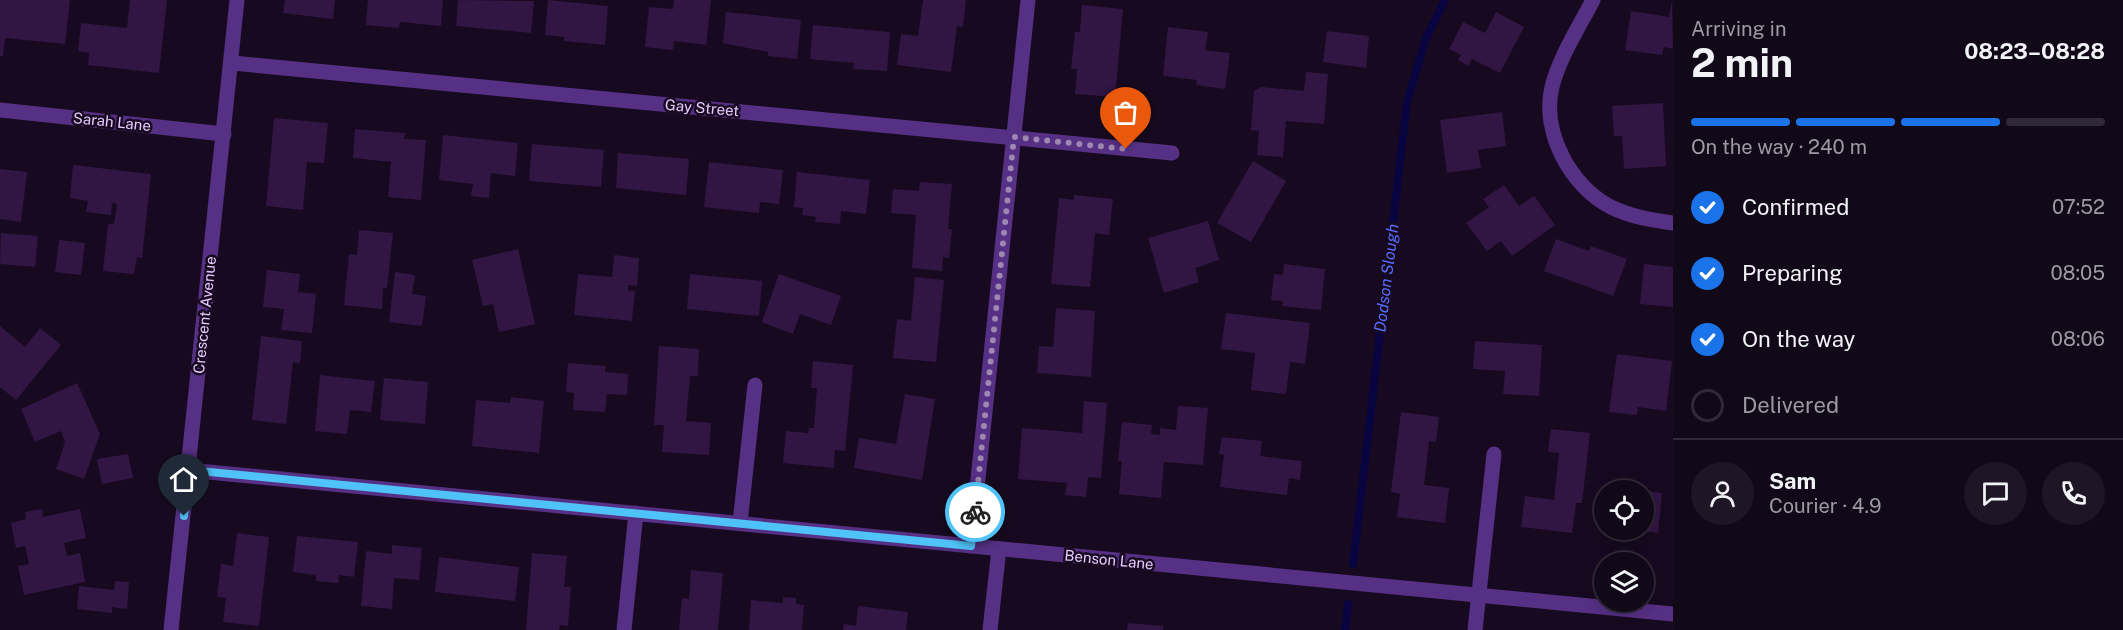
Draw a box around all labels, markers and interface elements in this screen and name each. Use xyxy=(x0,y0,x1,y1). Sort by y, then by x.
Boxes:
text: Arriving in xyxy=(1691,17,1786,41)
text: 08:23–08:28 xyxy=(1964,38,2105,64)
text: 2 min xyxy=(1691,40,1793,86)
pin xyxy=(1100,87,1151,149)
street label: Gay Street xyxy=(664,96,740,119)
icon: bag xyxy=(1109,96,1142,129)
street label: Sarah Lane xyxy=(72,109,152,134)
text: On the way · 240 m xyxy=(1691,135,1867,159)
icon: check xyxy=(1691,191,1724,224)
text: Confirmed xyxy=(1742,194,1849,220)
text: 07:52 xyxy=(2052,195,2105,219)
water label: Dodson Slough xyxy=(1370,223,1403,333)
street label: Crescent Avenue xyxy=(190,255,219,375)
icon: check xyxy=(1691,257,1724,290)
text: Preparing xyxy=(1742,260,1843,286)
text: 08:05 xyxy=(2050,261,2105,285)
icon: check xyxy=(1691,323,1724,356)
text: On the way xyxy=(1742,326,1855,352)
text: 08:06 xyxy=(2051,327,2105,351)
text: Delivered xyxy=(1742,392,1839,418)
pin xyxy=(158,454,209,516)
button: person xyxy=(1691,462,1754,525)
button: chat xyxy=(1964,462,2027,525)
button: phone xyxy=(2042,462,2105,525)
icon: home xyxy=(167,463,200,496)
text: Sam xyxy=(1769,468,1816,494)
map controls xyxy=(1594,480,1654,612)
button: locate xyxy=(1594,480,1654,540)
courier xyxy=(945,482,1005,542)
text: Courier · 4.9 xyxy=(1769,494,1881,518)
icon: bike xyxy=(959,496,992,529)
street label: Benson Lane xyxy=(1064,546,1154,573)
button: layers xyxy=(1594,552,1654,612)

